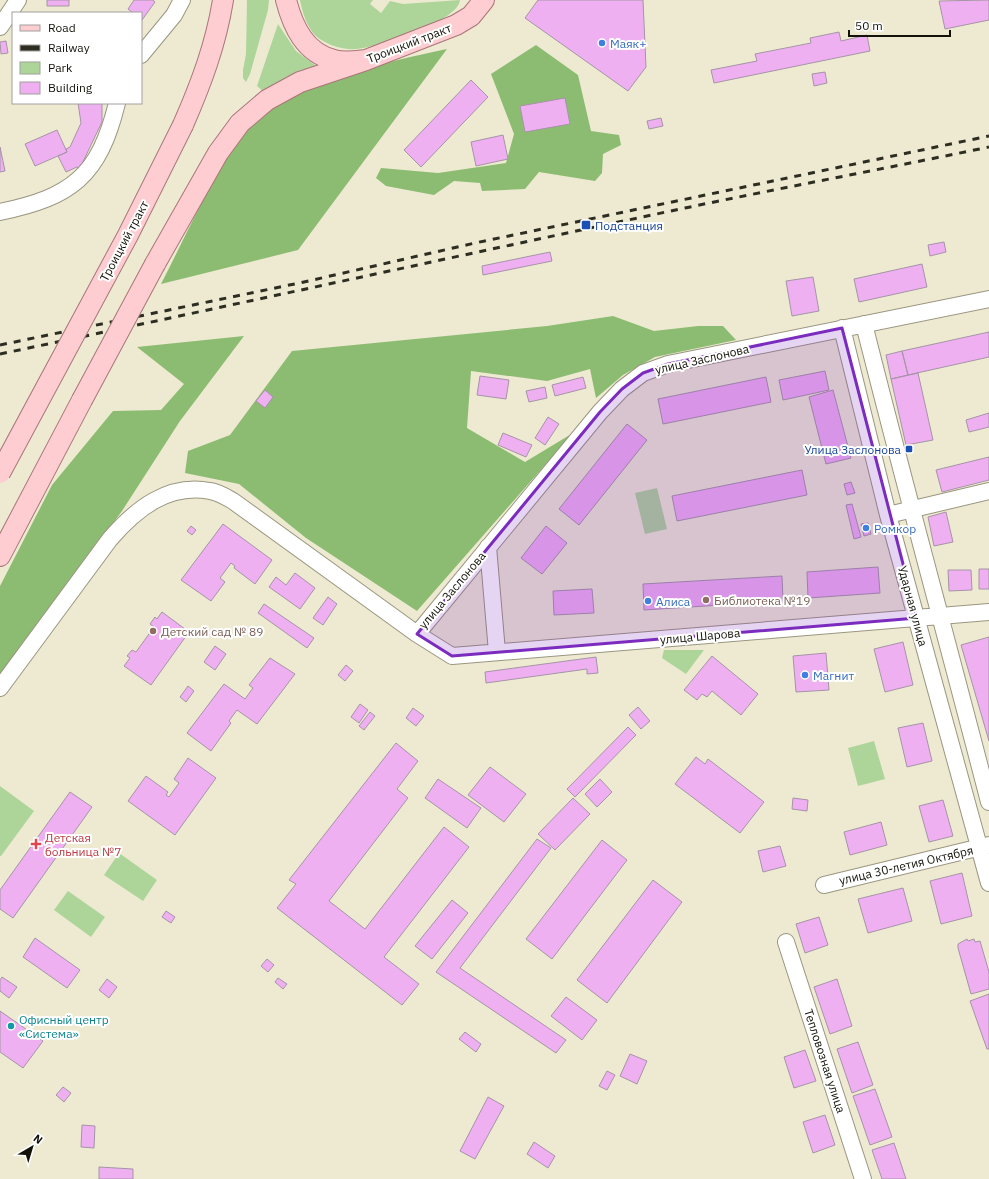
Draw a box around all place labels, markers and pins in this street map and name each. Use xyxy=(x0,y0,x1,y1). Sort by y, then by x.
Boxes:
place label: Маяк+ xyxy=(610,36,646,51)
marker: Маяк+ xyxy=(597,38,607,48)
place label: Подстанция xyxy=(595,218,663,233)
marker: Подстанция xyxy=(580,219,592,231)
place label: Улица Заслонова xyxy=(804,442,902,457)
marker: Улица Заслонова xyxy=(904,444,914,454)
place label: Ромкор xyxy=(874,521,916,536)
marker: Ромкор xyxy=(861,523,871,533)
place label: Библиотека №19 xyxy=(714,593,810,608)
place label: Алиса xyxy=(656,594,691,609)
marker: Библиотека №19 xyxy=(701,595,711,605)
marker: Алиса xyxy=(643,596,653,606)
place label: Детский сад № 89 xyxy=(161,624,263,639)
marker: Детский сад № 89 xyxy=(148,626,158,636)
place label: Магнит xyxy=(813,668,854,683)
marker: Магнит xyxy=(800,670,810,680)
place label: Детская больница №7 xyxy=(45,830,122,859)
marker: Детская больница №7 xyxy=(30,838,42,850)
place label: Офисный центр «Система» xyxy=(19,1012,109,1041)
marker: Офисный центр «Система» xyxy=(6,1021,16,1031)

